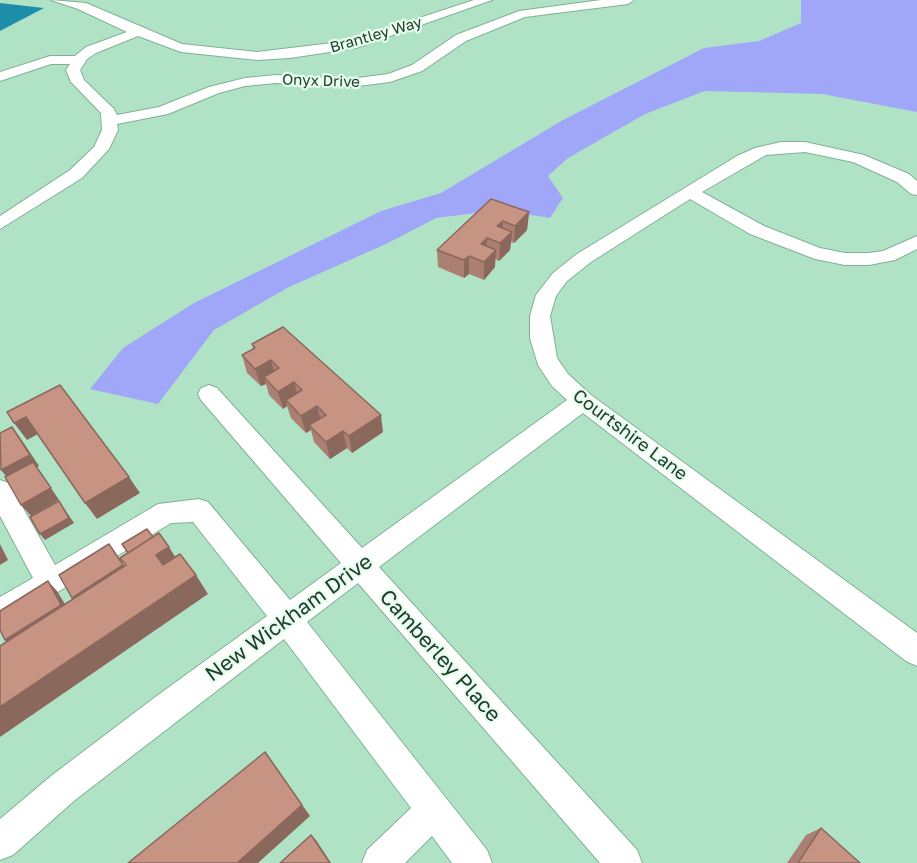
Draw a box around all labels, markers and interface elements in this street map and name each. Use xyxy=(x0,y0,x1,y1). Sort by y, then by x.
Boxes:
street label: Brantley Way xyxy=(328,13,424,57)
street label: Onyx Drive xyxy=(282,71,360,91)
street label: Courtshire Lane xyxy=(568,385,692,485)
street label: New Wickham Drive xyxy=(201,549,377,687)
street label: Camberley Place xyxy=(374,585,506,727)

